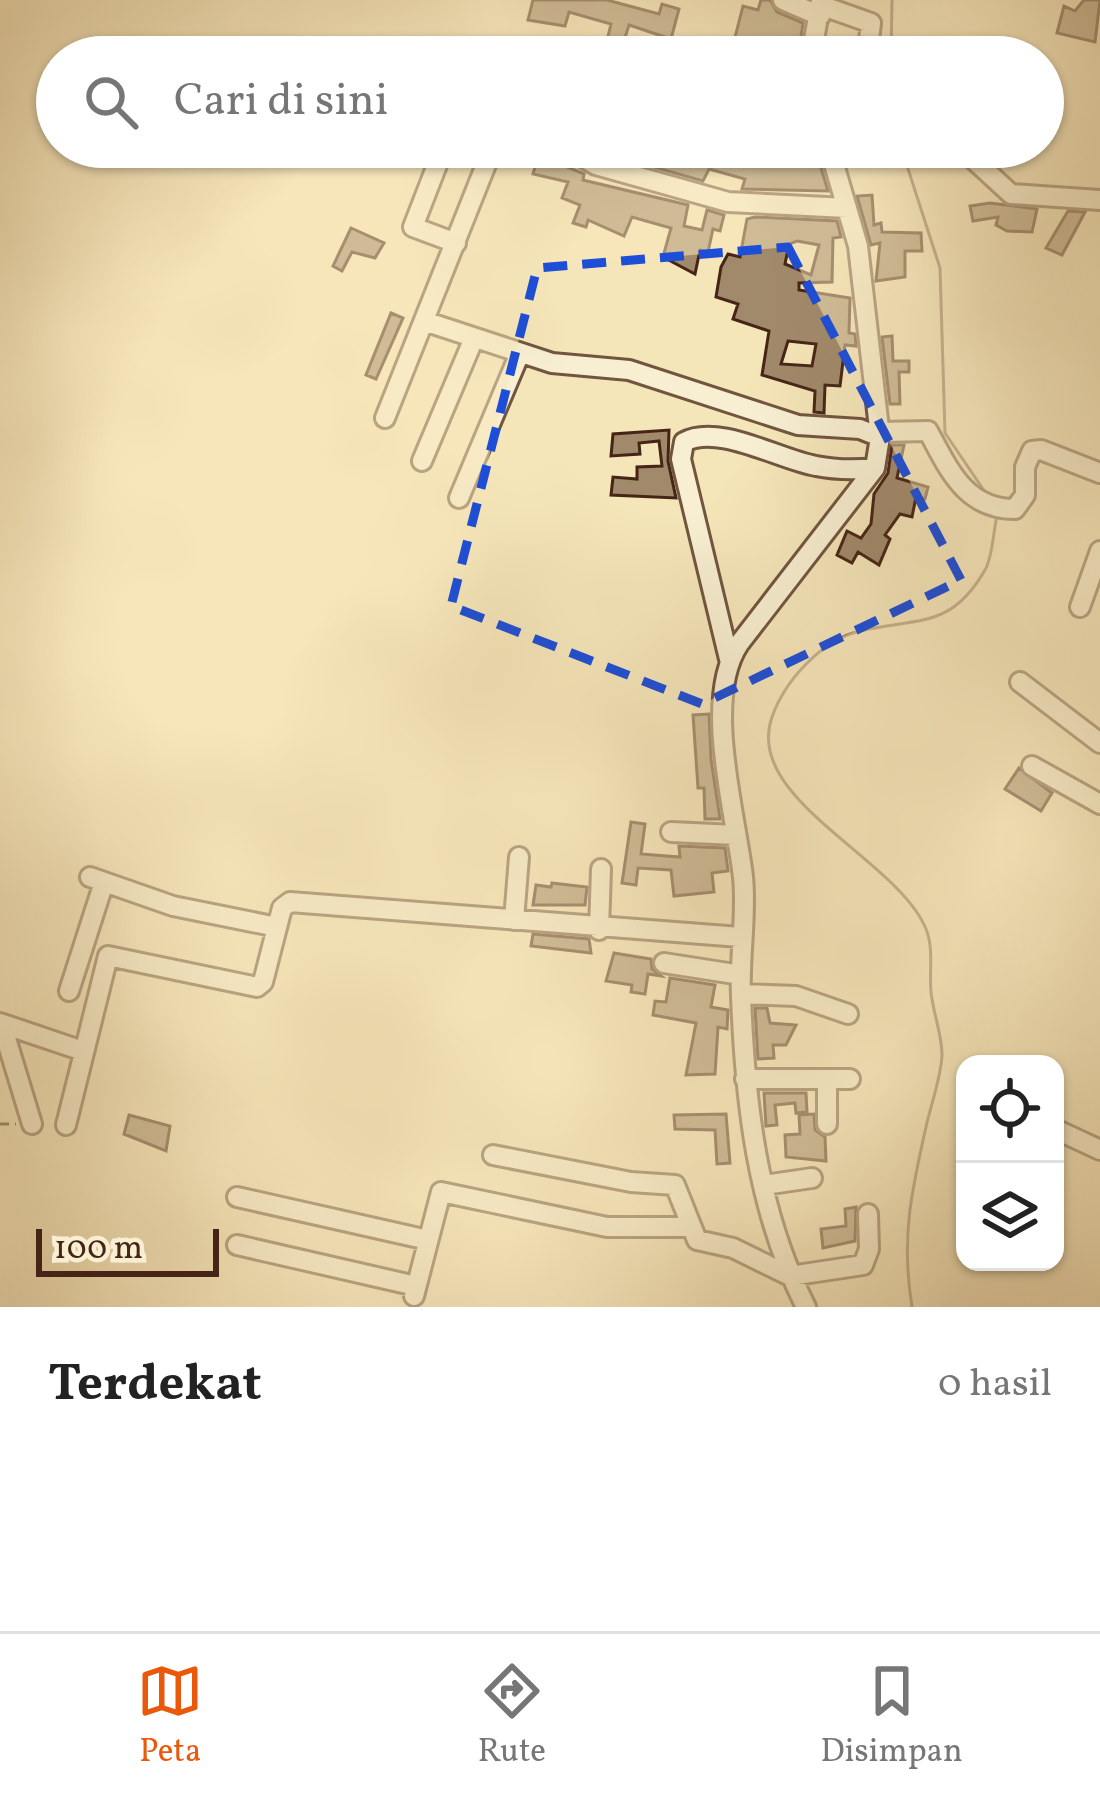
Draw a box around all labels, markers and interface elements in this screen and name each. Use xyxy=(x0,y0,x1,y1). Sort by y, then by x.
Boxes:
search box xyxy=(36,36,1064,168)
icon: search xyxy=(78,69,144,135)
text: Cari di sini xyxy=(174,71,388,134)
map controls xyxy=(956,1055,1064,1271)
button: locate xyxy=(956,1055,1064,1163)
button: layers xyxy=(956,1163,1064,1271)
scale bar xyxy=(36,1223,219,1276)
text: 100 m xyxy=(54,1227,143,1273)
text: Terdekat xyxy=(48,1350,262,1421)
text: 0 hasil xyxy=(938,1358,1052,1412)
tab: Peta xyxy=(137,1658,203,1776)
tab: Rute xyxy=(478,1658,546,1776)
tab: Disimpan xyxy=(820,1658,963,1776)

